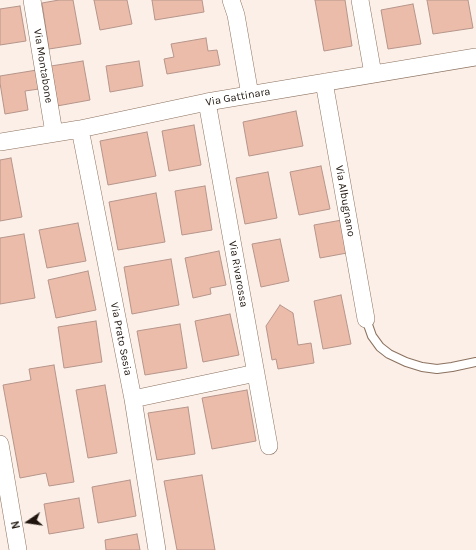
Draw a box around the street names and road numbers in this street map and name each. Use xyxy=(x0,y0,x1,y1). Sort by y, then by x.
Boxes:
street label: Via Montabone xyxy=(31,28,55,104)
street label: Via Gattinara xyxy=(205,85,271,109)
street label: Via Albugnano xyxy=(332,164,358,238)
street label: Via Rivarossa xyxy=(226,240,250,308)
street label: Via Prato Sesia xyxy=(107,301,135,377)

